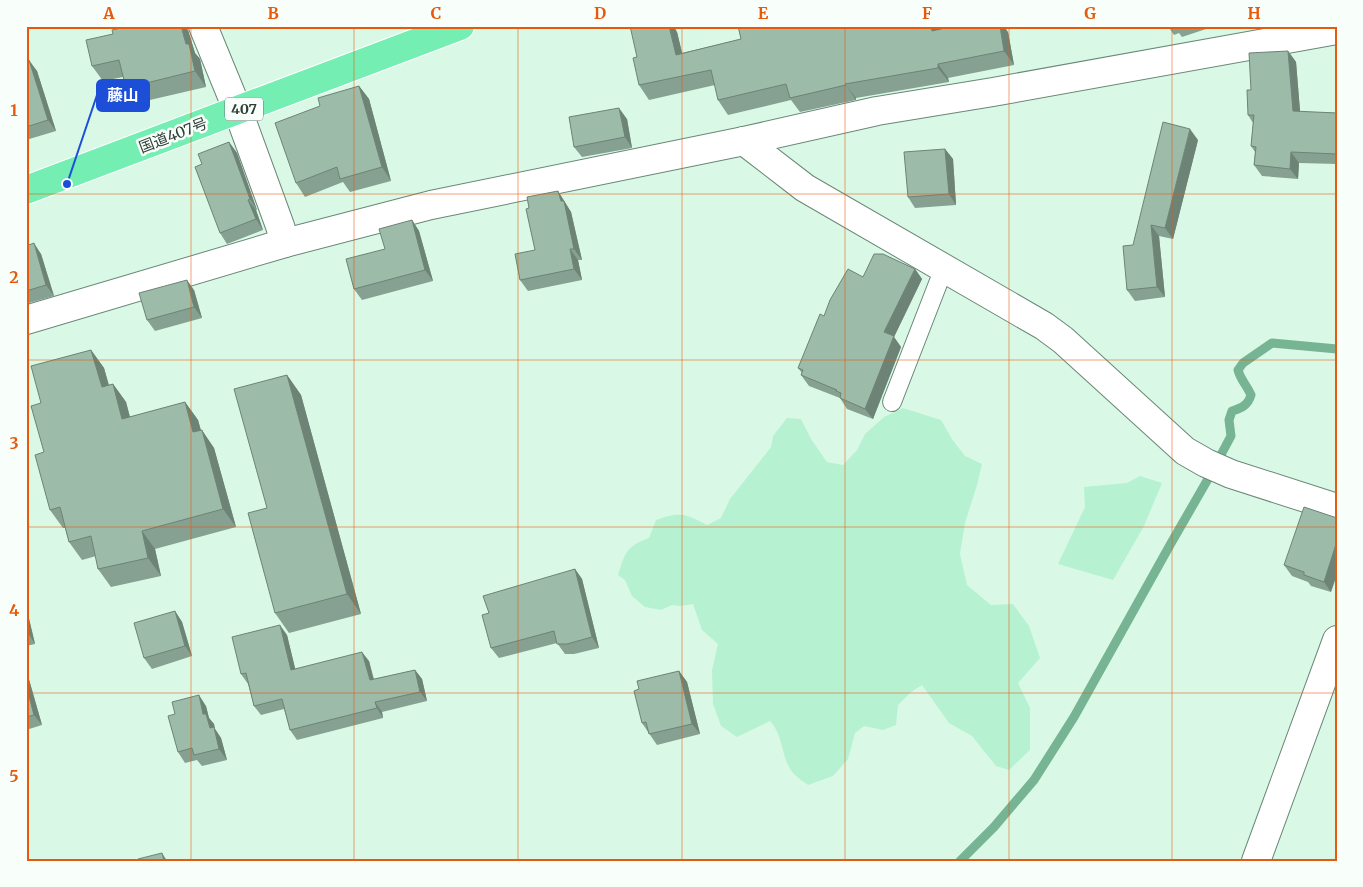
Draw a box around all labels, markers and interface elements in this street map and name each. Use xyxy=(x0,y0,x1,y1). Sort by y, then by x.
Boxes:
text: A xyxy=(102,3,115,23)
text: B xyxy=(267,3,279,23)
text: C xyxy=(431,3,441,23)
text: D xyxy=(594,3,606,23)
text: E xyxy=(758,3,769,23)
text: F xyxy=(922,3,932,23)
text: G xyxy=(1084,3,1096,23)
text: H xyxy=(1247,3,1261,23)
callout: 藤山 xyxy=(97,80,149,111)
text: 藤山 xyxy=(107,85,139,105)
road number: 407 xyxy=(225,98,263,120)
text: 1 xyxy=(10,100,18,120)
street label: 国道407号 xyxy=(136,113,210,157)
text: 2 xyxy=(9,267,19,287)
text: 3 xyxy=(9,433,19,453)
text: 4 xyxy=(9,600,19,620)
text: 5 xyxy=(9,766,19,786)

